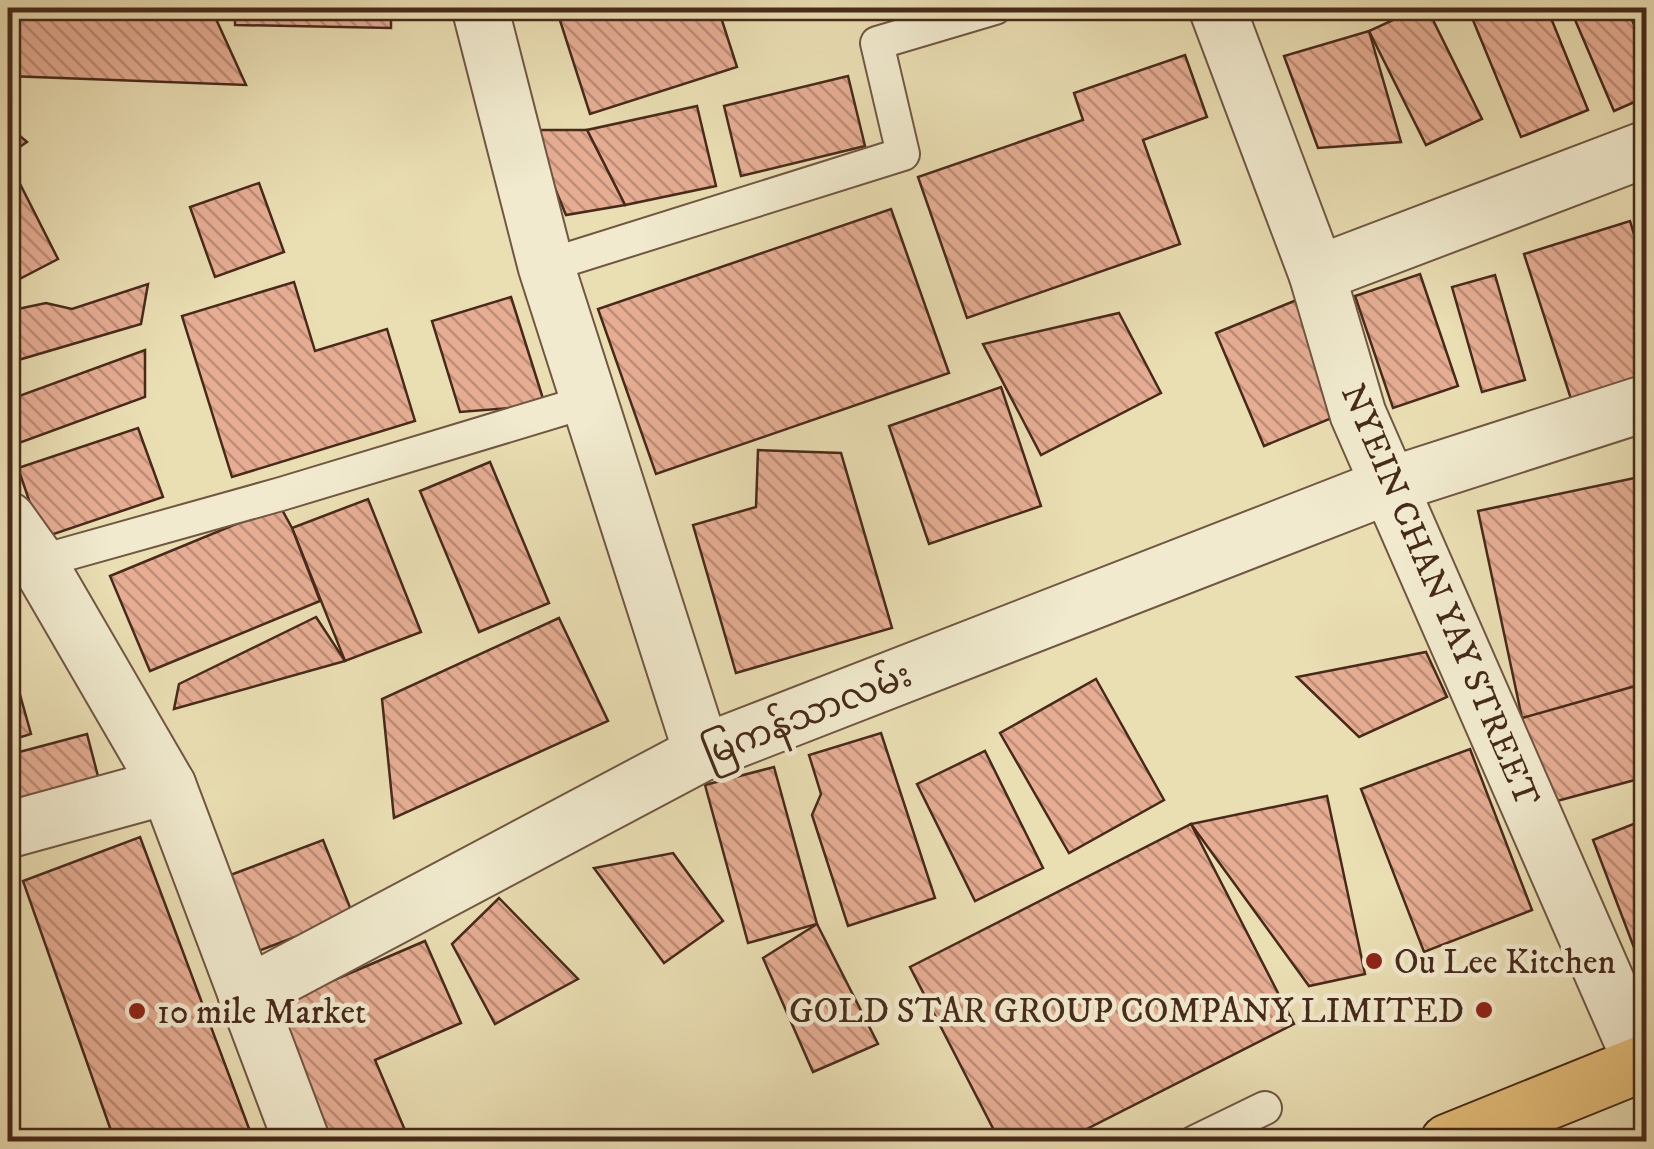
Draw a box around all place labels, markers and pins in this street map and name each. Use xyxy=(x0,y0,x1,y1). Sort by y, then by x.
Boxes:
place label: Ou Lee Kitchen xyxy=(1394,941,1616,985)
marker: Ou Lee Kitchen xyxy=(1363,950,1385,972)
place label: GOLD STAR GROUP COMPANY LIMITED xyxy=(789,990,1464,1034)
place label: 10 mile Market xyxy=(157,991,366,1035)
marker: GOLD STAR GROUP COMPANY LIMITED xyxy=(1473,999,1495,1021)
marker: 10 mile Market xyxy=(126,1000,148,1022)

